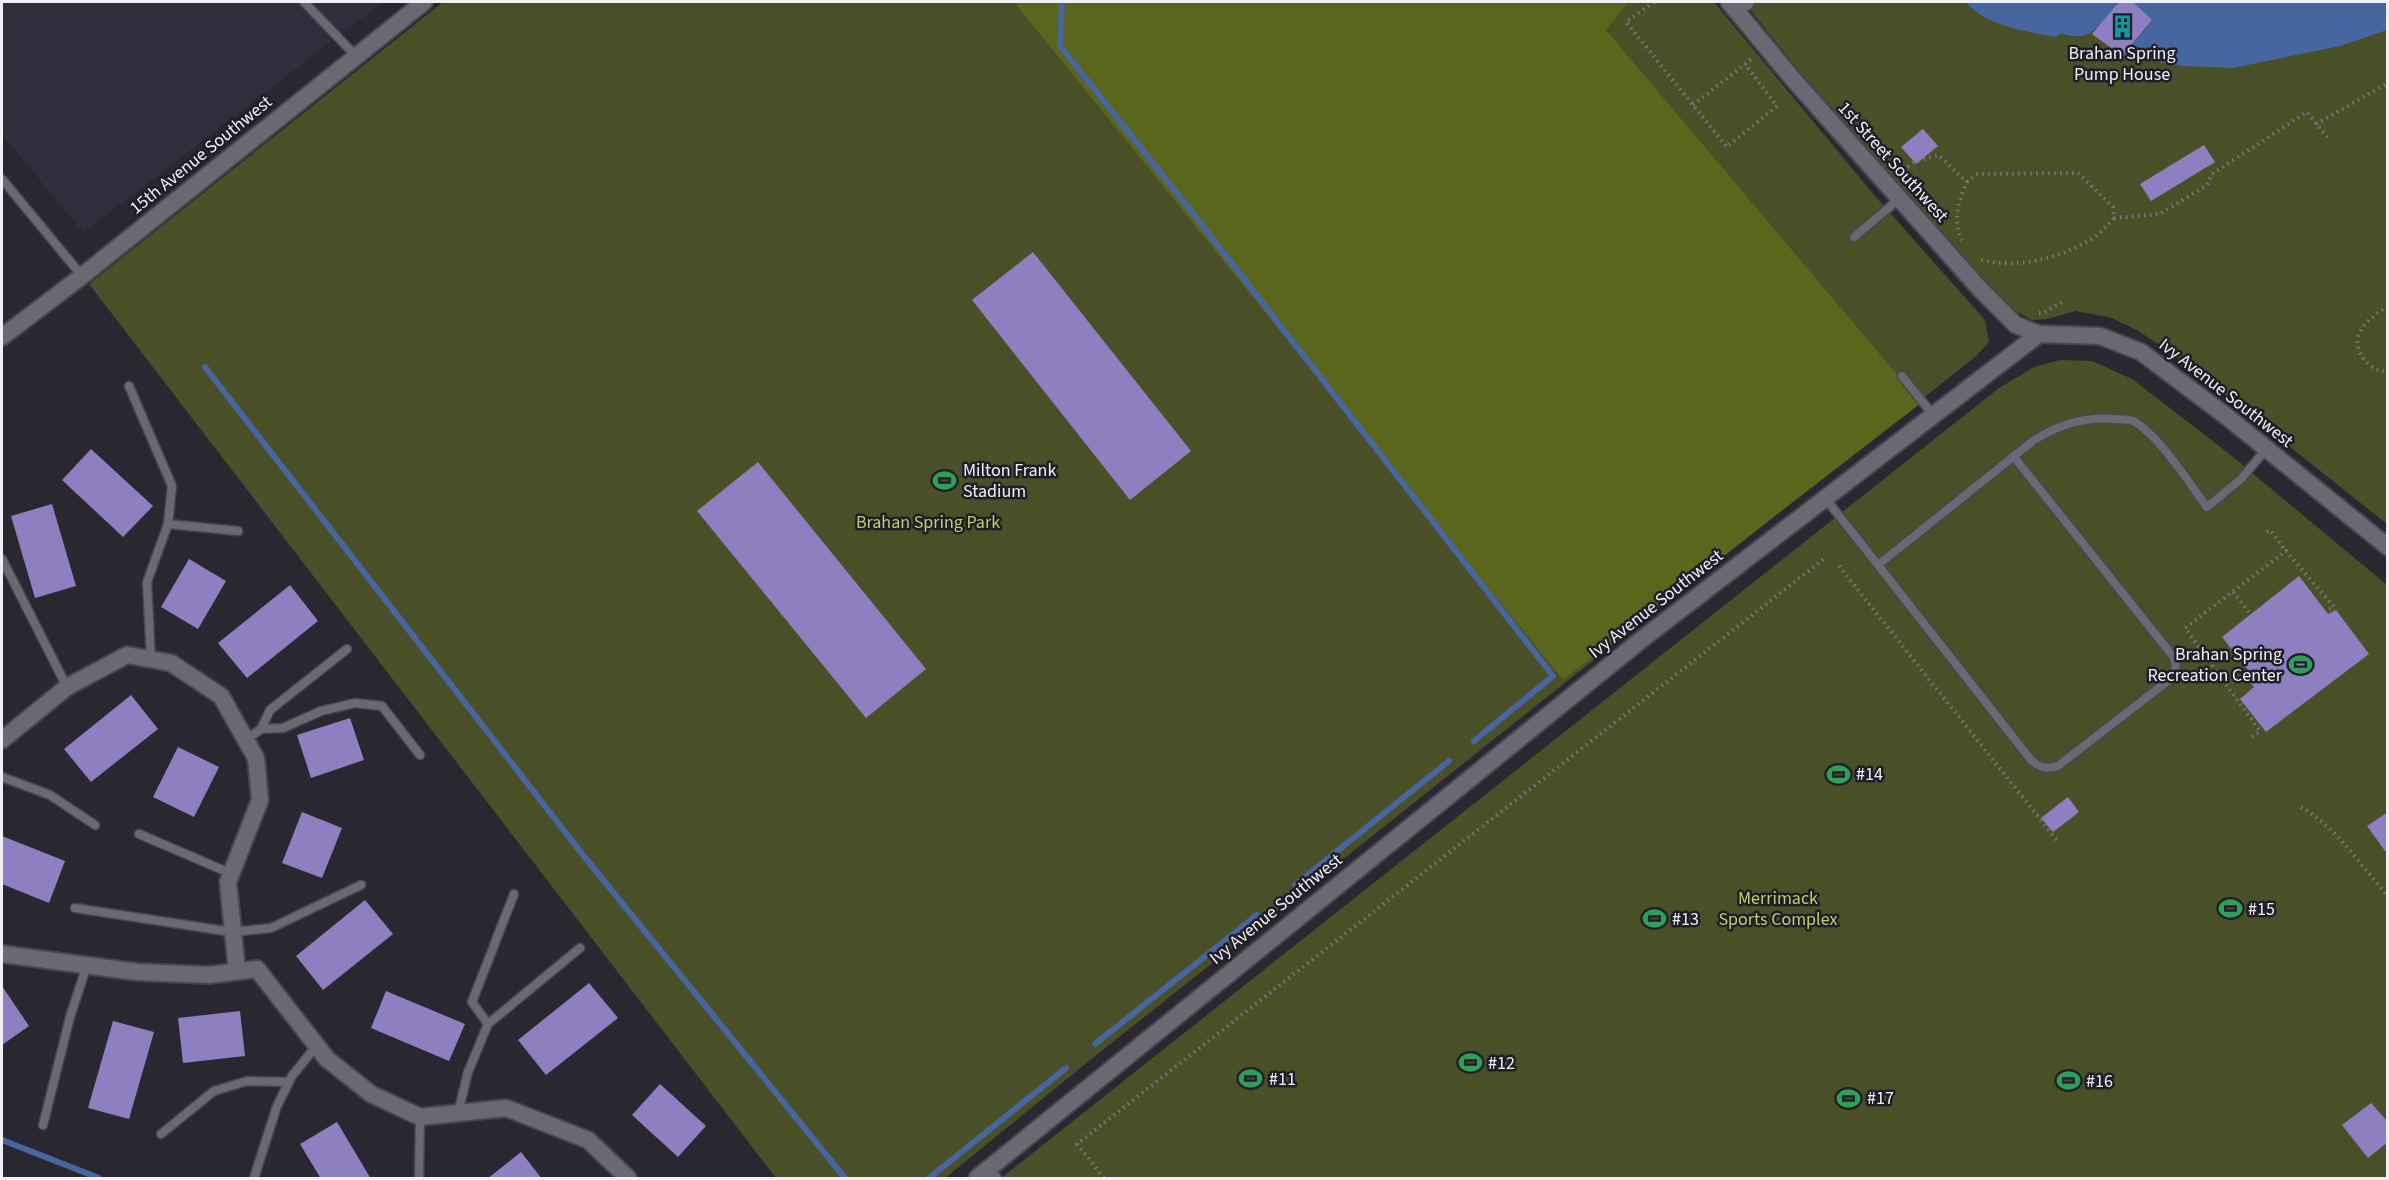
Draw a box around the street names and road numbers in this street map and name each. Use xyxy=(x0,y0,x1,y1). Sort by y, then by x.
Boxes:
street label: 15th Avenue Southwest xyxy=(125,90,277,220)
street label: 1st Street Southwest xyxy=(1832,96,1954,228)
street label: Ivy Avenue Southwest xyxy=(2154,333,2298,453)
street label: Ivy Avenue Southwest xyxy=(1584,544,1728,664)
street label: Ivy Avenue Southwest xyxy=(1204,848,1348,970)

